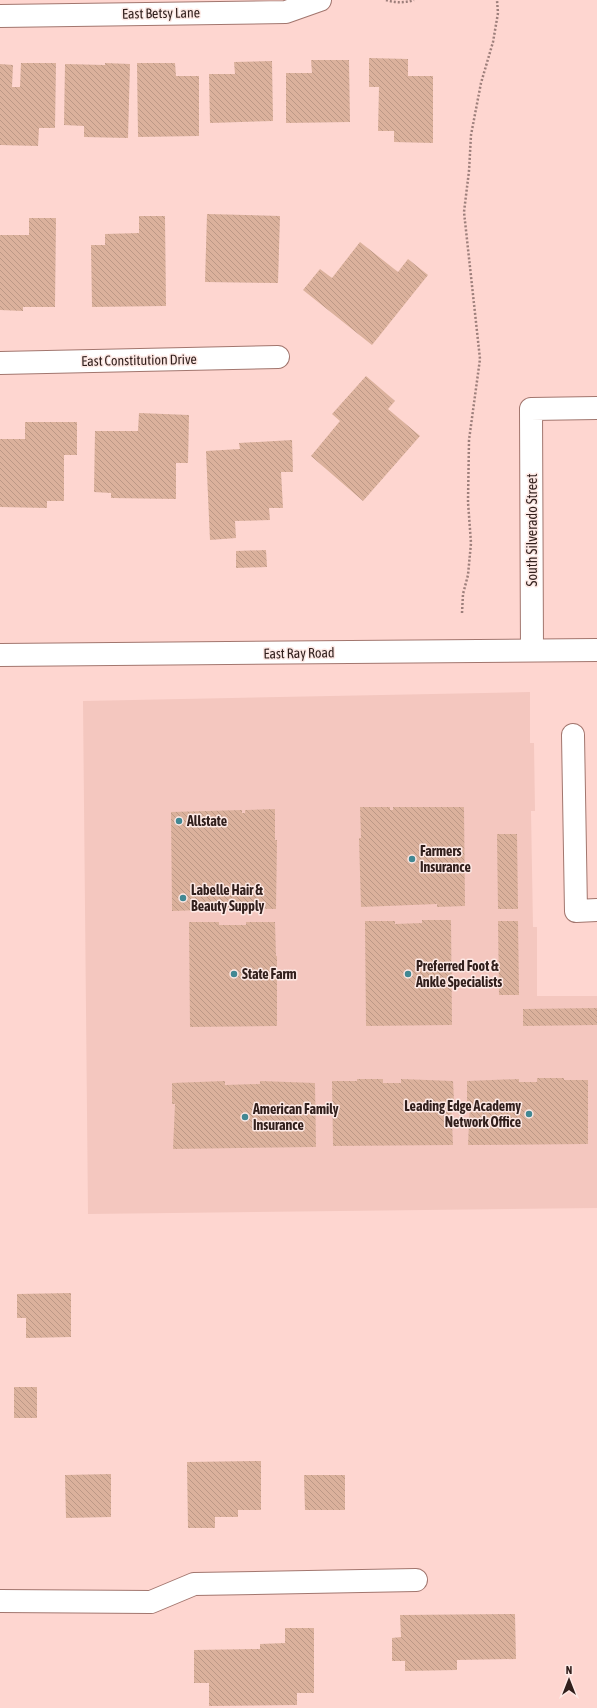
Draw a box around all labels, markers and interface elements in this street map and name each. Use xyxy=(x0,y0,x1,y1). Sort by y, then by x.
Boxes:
street label: East Betsy Lane xyxy=(122,4,200,22)
street label: East Constitution Drive xyxy=(81,351,197,369)
street label: South Silverado Street xyxy=(524,474,540,586)
street label: East Ray Road xyxy=(263,644,335,662)
place label: Allstate xyxy=(186,813,227,829)
marker: Allstate xyxy=(174,816,184,826)
place label: Farmers Insurance xyxy=(420,843,471,875)
marker: Farmers Insurance xyxy=(407,854,417,864)
place label: Labelle Hair & Beauty Supply xyxy=(191,882,264,914)
marker: Labelle Hair & Beauty Supply xyxy=(178,893,188,903)
place label: Preferred Foot & Ankle Specialists xyxy=(415,958,502,990)
place label: State Farm xyxy=(242,966,297,982)
marker: State Farm xyxy=(229,969,239,979)
marker: Preferred Foot & Ankle Specialists xyxy=(403,969,413,979)
place label: Leading Edge Academy Network Office xyxy=(404,1098,521,1130)
place label: American Family Insurance xyxy=(252,1101,339,1133)
marker: Leading Edge Academy Network Office xyxy=(524,1109,534,1119)
marker: American Family Insurance xyxy=(240,1112,250,1122)
north arrow xyxy=(549,1660,589,1700)
text: N xyxy=(566,1664,572,1676)

